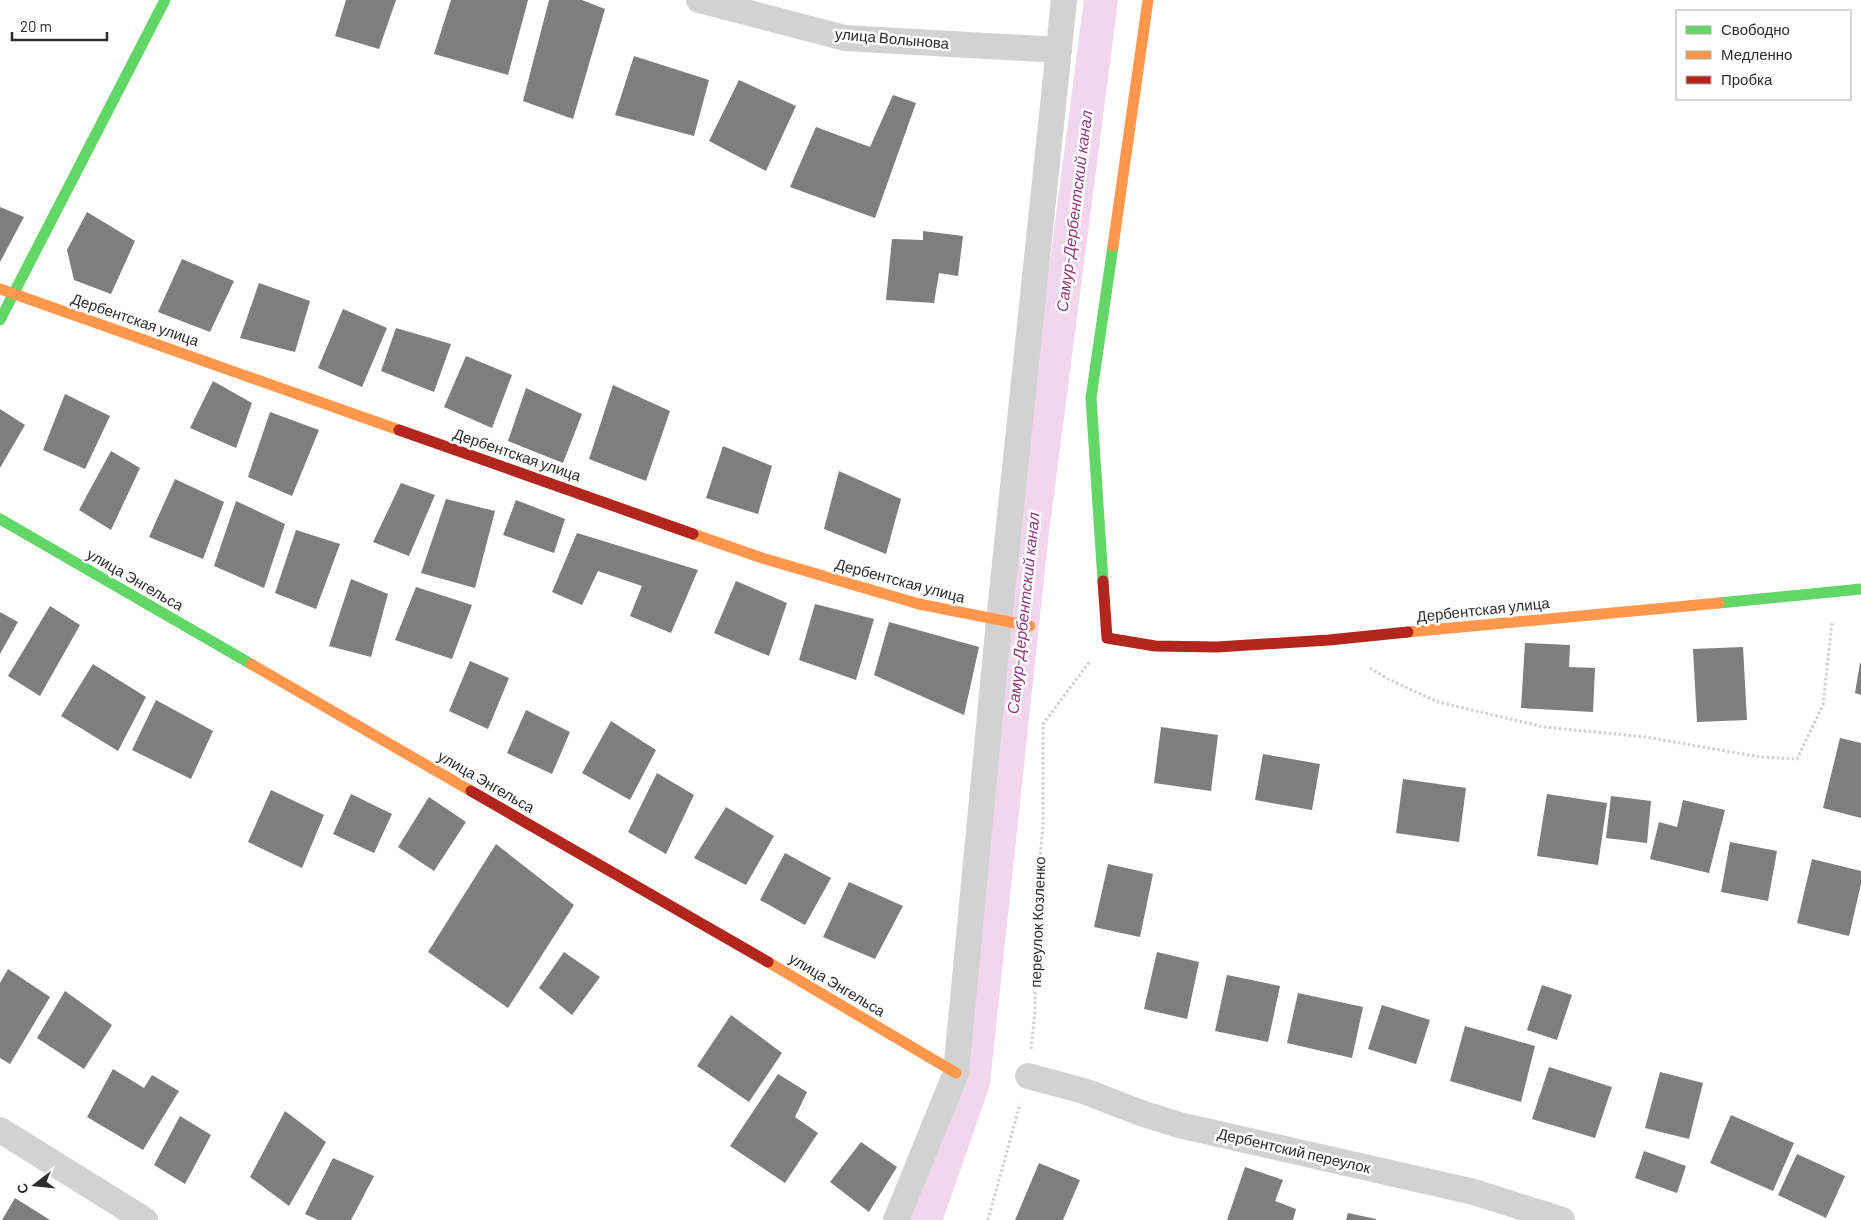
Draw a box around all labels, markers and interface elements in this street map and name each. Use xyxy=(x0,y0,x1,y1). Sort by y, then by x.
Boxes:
scale bar xyxy=(12,10,108,42)
legend xyxy=(1676,10,1851,100)
text: 20 m xyxy=(20,17,52,35)
text: Свободно xyxy=(1721,20,1790,38)
street label: улица Волынова xyxy=(834,24,951,52)
text: Медленно xyxy=(1721,45,1792,63)
text: Пробка xyxy=(1721,70,1773,88)
water label: Самур-Дербентский канал xyxy=(1052,109,1095,313)
street label: Дербентская улица xyxy=(69,289,202,350)
street label: Дербентская улица xyxy=(451,424,584,485)
water label: Самур-Дербентский канал xyxy=(1002,511,1043,715)
street label: улица Энгельса xyxy=(84,544,188,614)
street label: Дербентская улица xyxy=(833,554,968,606)
street label: Дербентская улица xyxy=(1415,593,1551,625)
street label: улица Энгельса xyxy=(435,746,539,816)
street label: переулок Козленко xyxy=(1026,856,1048,988)
street label: улица Энгельса xyxy=(786,948,889,1020)
street label: Дербентский переулок xyxy=(1216,1124,1373,1176)
north arrow xyxy=(10,1160,60,1210)
text: С xyxy=(12,1182,32,1196)

